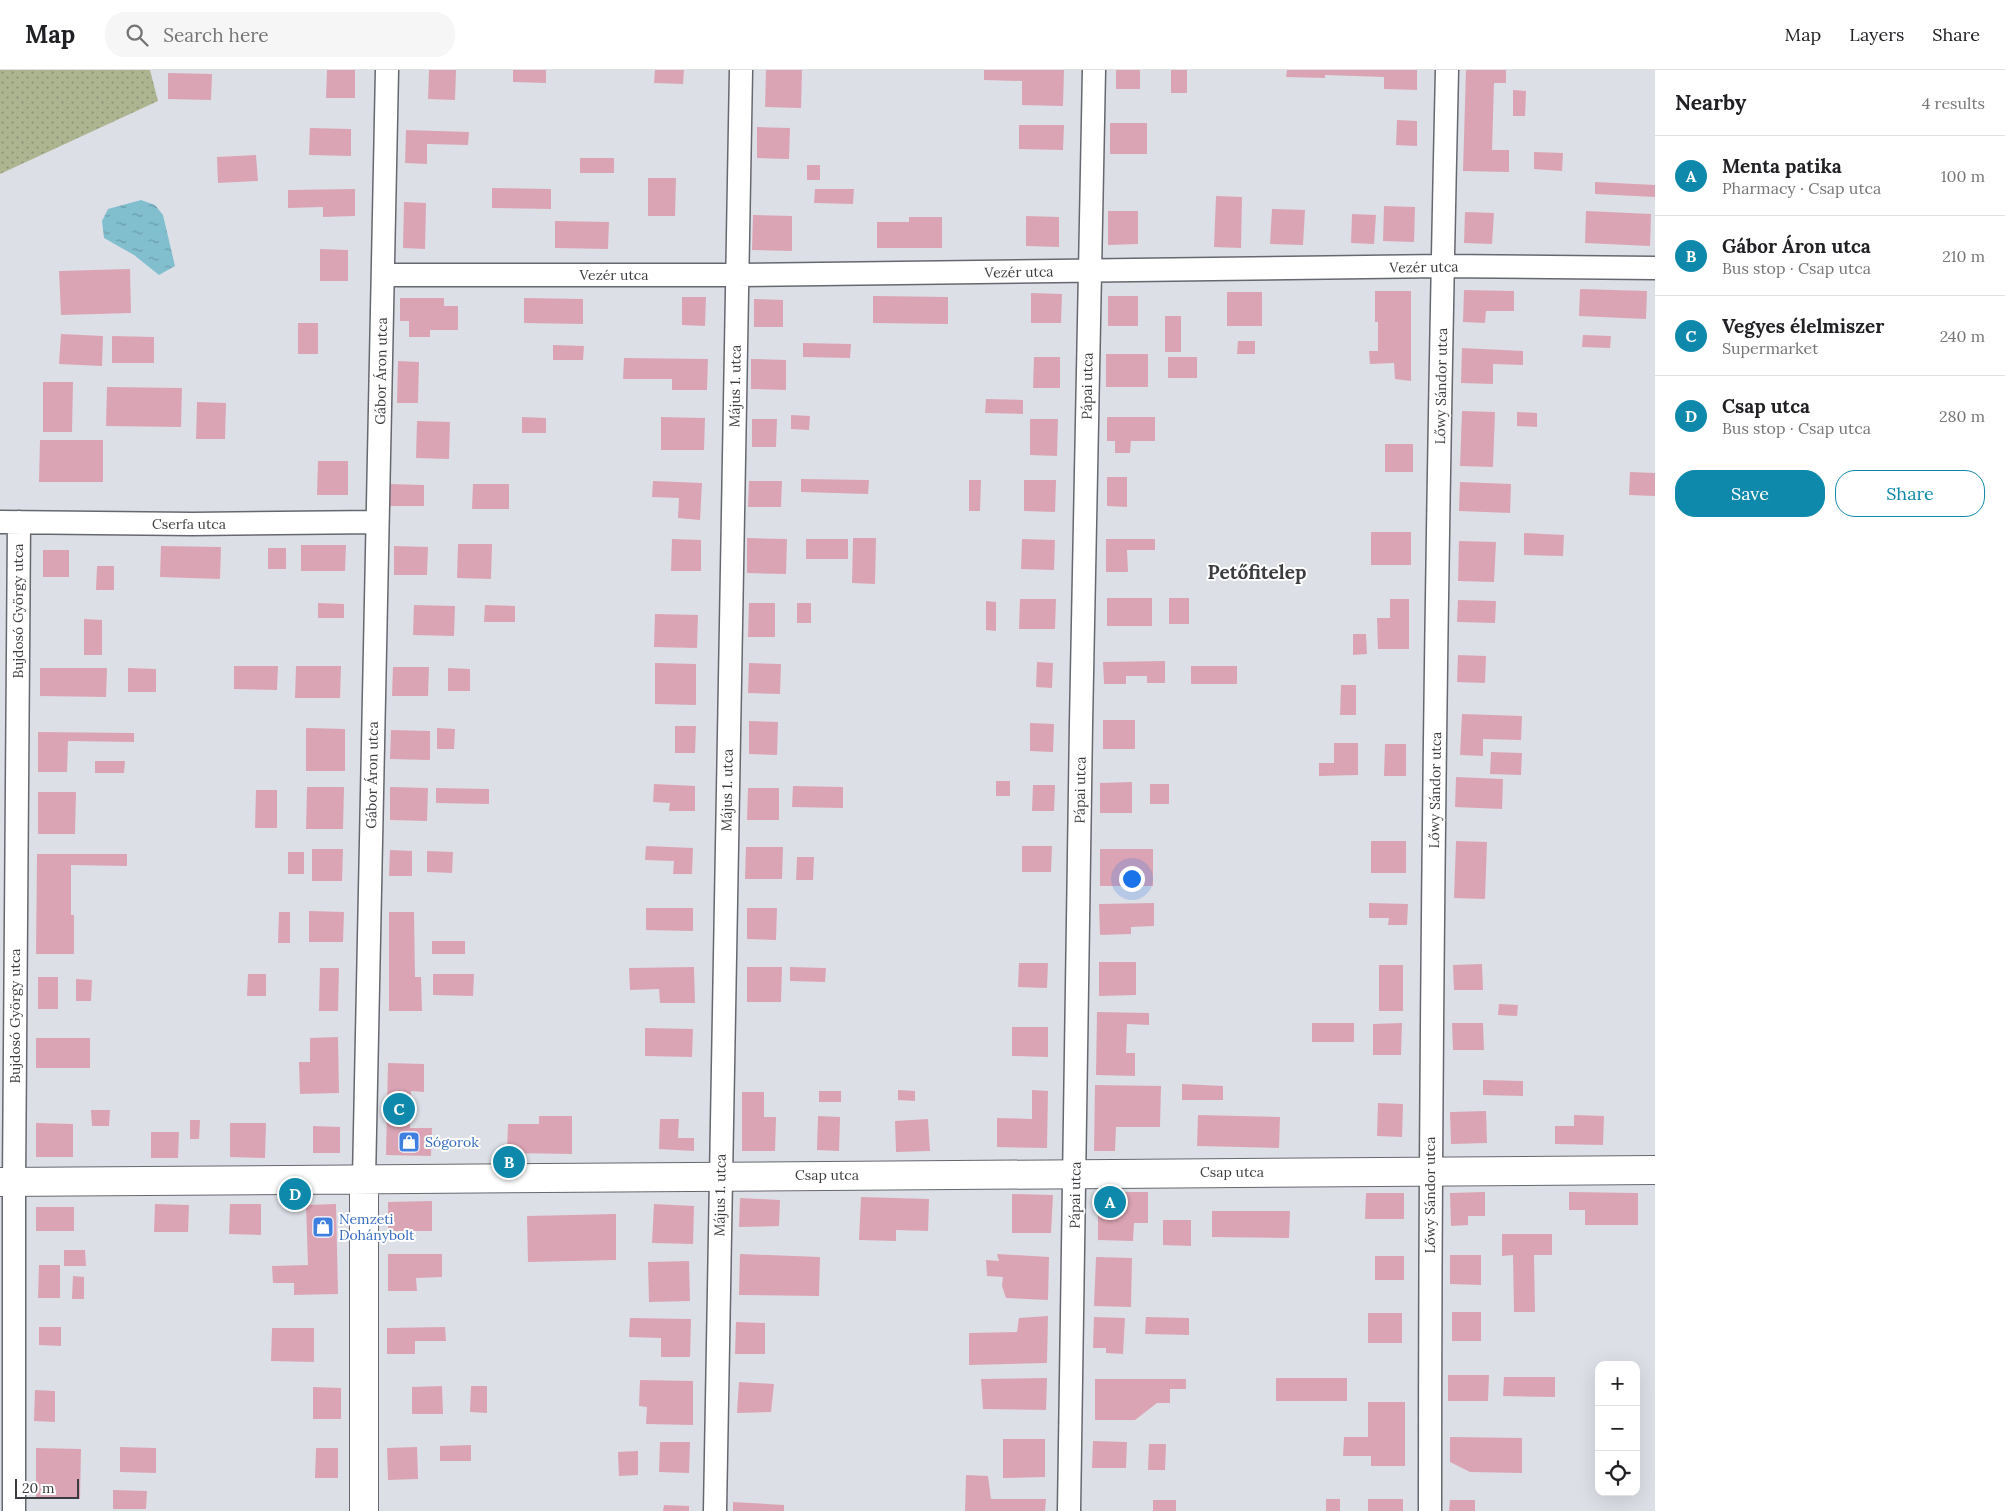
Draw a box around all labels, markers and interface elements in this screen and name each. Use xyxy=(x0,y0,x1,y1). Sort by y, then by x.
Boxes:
search box xyxy=(105,12,455,57)
text: Map xyxy=(25,19,75,50)
icon: search xyxy=(123,21,151,49)
text: Search here xyxy=(163,23,269,47)
text: Map xyxy=(1785,23,1821,46)
text: Layers xyxy=(1849,23,1904,46)
text: Share xyxy=(1932,23,1980,46)
text: Nearby xyxy=(1675,89,1746,116)
text: 4 results xyxy=(1922,93,1985,113)
text: Menta patika xyxy=(1722,154,1842,178)
text: A xyxy=(1686,166,1696,186)
text: 100 m xyxy=(1941,166,1985,186)
text: Pharmacy · Csap utca xyxy=(1722,178,1881,198)
text: Gábor Áron utca xyxy=(1722,234,1871,258)
text: B xyxy=(1686,246,1696,266)
text: 210 m xyxy=(1942,246,1985,266)
street label: Vezér utca xyxy=(1388,257,1459,277)
text: Bus stop · Csap utca xyxy=(1722,258,1871,278)
street label: Vezér utca xyxy=(983,262,1054,282)
street label: Vezér utca xyxy=(579,266,649,284)
text: Vegyes élelmiszer xyxy=(1722,314,1884,338)
street label: Gábor Áron utca xyxy=(371,317,391,425)
text: C xyxy=(1685,326,1697,346)
text: 240 m xyxy=(1940,326,1985,346)
street label: Lőwy Sándor utca xyxy=(1431,327,1451,445)
text: Supermarket xyxy=(1722,338,1818,358)
street label: Május 1. utca xyxy=(725,344,745,428)
street label: Pápai utca xyxy=(1077,352,1097,420)
text: Csap utca xyxy=(1722,394,1810,418)
text: D xyxy=(1685,406,1697,426)
text: 280 m xyxy=(1939,406,1985,426)
text: Bus stop · Csap utca xyxy=(1722,418,1871,438)
button: Save xyxy=(1675,470,1825,517)
button: Share xyxy=(1835,470,1985,517)
street label: Cserfa utca xyxy=(152,515,226,533)
street label: Bujdosó György utca xyxy=(9,543,27,679)
district label: Petőfitelep xyxy=(1208,560,1306,584)
street label: Gábor Áron utca xyxy=(362,721,382,829)
street label: Lőwy Sándor utca xyxy=(1425,731,1445,849)
street label: Május 1. utca xyxy=(717,748,737,832)
street label: Pápai utca xyxy=(1070,756,1090,824)
your location xyxy=(1119,866,1145,892)
street label: Bujdosó György utca xyxy=(6,948,24,1084)
pin: C xyxy=(383,1090,415,1128)
shop icon: Sógorok xyxy=(397,1130,421,1154)
place label: Sógorok xyxy=(425,1133,479,1151)
street label: Lőwy Sándor utca xyxy=(1421,1137,1439,1253)
pin: B xyxy=(493,1143,525,1181)
street label: Május 1. utca xyxy=(710,1153,730,1237)
street label: Pápai utca xyxy=(1065,1161,1085,1229)
street label: Csap utca xyxy=(1200,1163,1264,1181)
street label: Csap utca xyxy=(795,1166,859,1184)
pin: D xyxy=(279,1175,311,1213)
pin: A xyxy=(1094,1183,1126,1221)
place label: Nemzeti Dohánybolt xyxy=(339,1210,415,1244)
shop icon: Nemzeti Dohánybolt xyxy=(311,1215,335,1239)
map controls xyxy=(1595,1361,1640,1496)
button: + xyxy=(1595,1361,1640,1406)
button: − xyxy=(1595,1406,1640,1451)
button: locate xyxy=(1595,1451,1640,1496)
scale bar xyxy=(15,1476,79,1499)
text: 20 m xyxy=(22,1479,54,1497)

